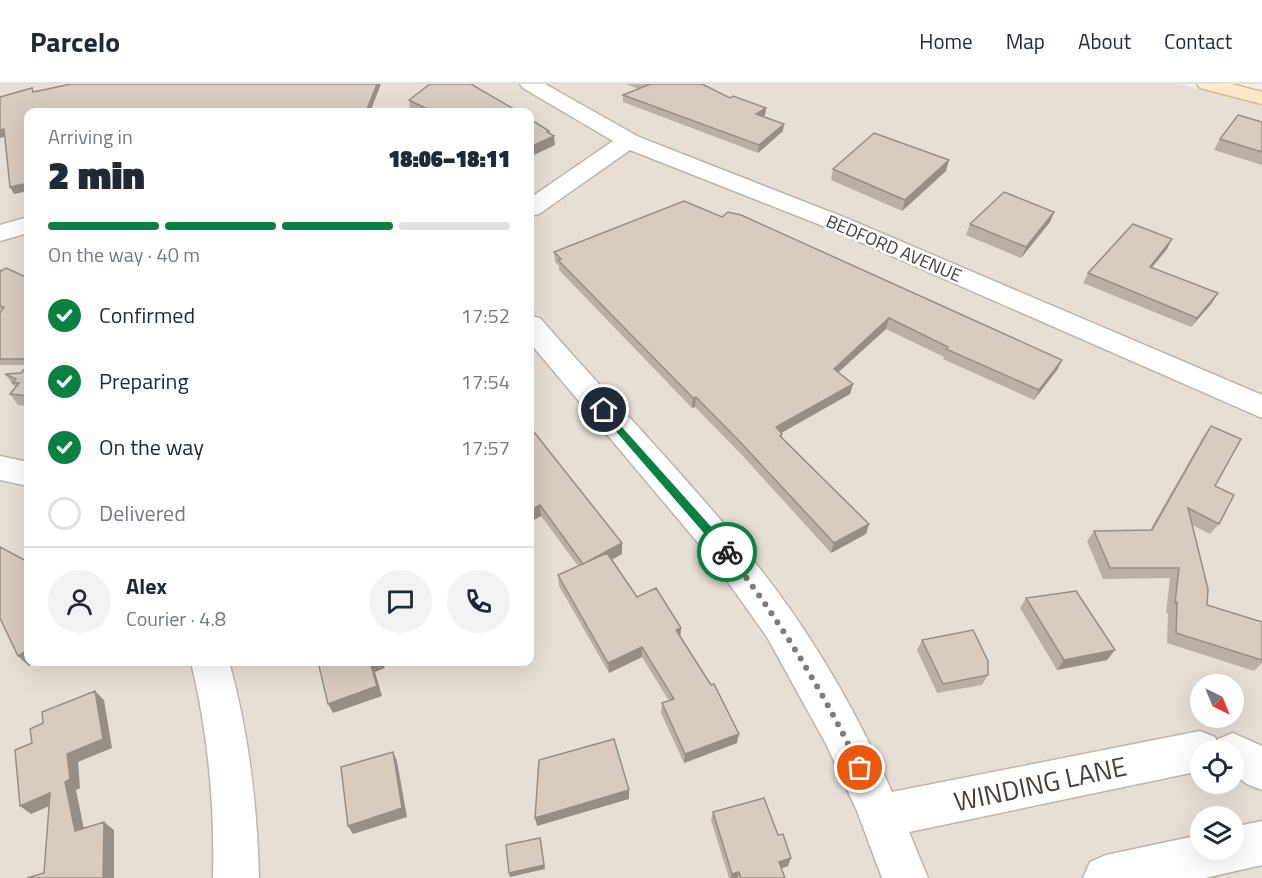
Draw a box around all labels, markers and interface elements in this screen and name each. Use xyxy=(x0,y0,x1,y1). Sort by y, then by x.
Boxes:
text: Parcelo xyxy=(30,20,120,63)
text: Home xyxy=(919,25,973,57)
text: Map xyxy=(1006,25,1045,57)
text: About xyxy=(1078,25,1131,57)
text: Contact xyxy=(1164,25,1232,57)
text: Arriving in xyxy=(48,121,133,152)
text: 18:06–18:11 xyxy=(388,142,510,176)
text: 2 min xyxy=(48,145,145,204)
street label: BEDFORD AVENUE xyxy=(822,207,966,289)
text: On the way · 40 m xyxy=(48,239,200,270)
text: Confirmed xyxy=(99,298,195,332)
icon: check xyxy=(48,299,81,332)
text: 17:52 xyxy=(461,300,510,331)
text: Preparing xyxy=(99,364,189,398)
icon: check xyxy=(48,365,81,398)
text: 17:54 xyxy=(461,366,510,397)
pin xyxy=(578,384,629,435)
icon: home xyxy=(587,393,620,426)
text: On the way xyxy=(99,430,204,464)
icon: check xyxy=(48,431,81,464)
text: 17:57 xyxy=(461,432,510,463)
text: Delivered xyxy=(99,496,186,530)
courier xyxy=(697,522,757,582)
icon: bike xyxy=(711,536,744,569)
text: Alex xyxy=(126,569,167,603)
button: person xyxy=(48,570,111,633)
button: chat xyxy=(369,570,432,633)
button: phone xyxy=(447,570,510,633)
text: Courier · 4.8 xyxy=(126,603,226,634)
north arrow xyxy=(1190,674,1244,728)
map controls xyxy=(1190,674,1244,860)
button: locate xyxy=(1190,740,1244,794)
pin xyxy=(834,742,885,793)
street label: WINDING LANE xyxy=(950,745,1130,821)
icon: bag xyxy=(843,751,876,784)
button: layers xyxy=(1190,806,1244,860)

